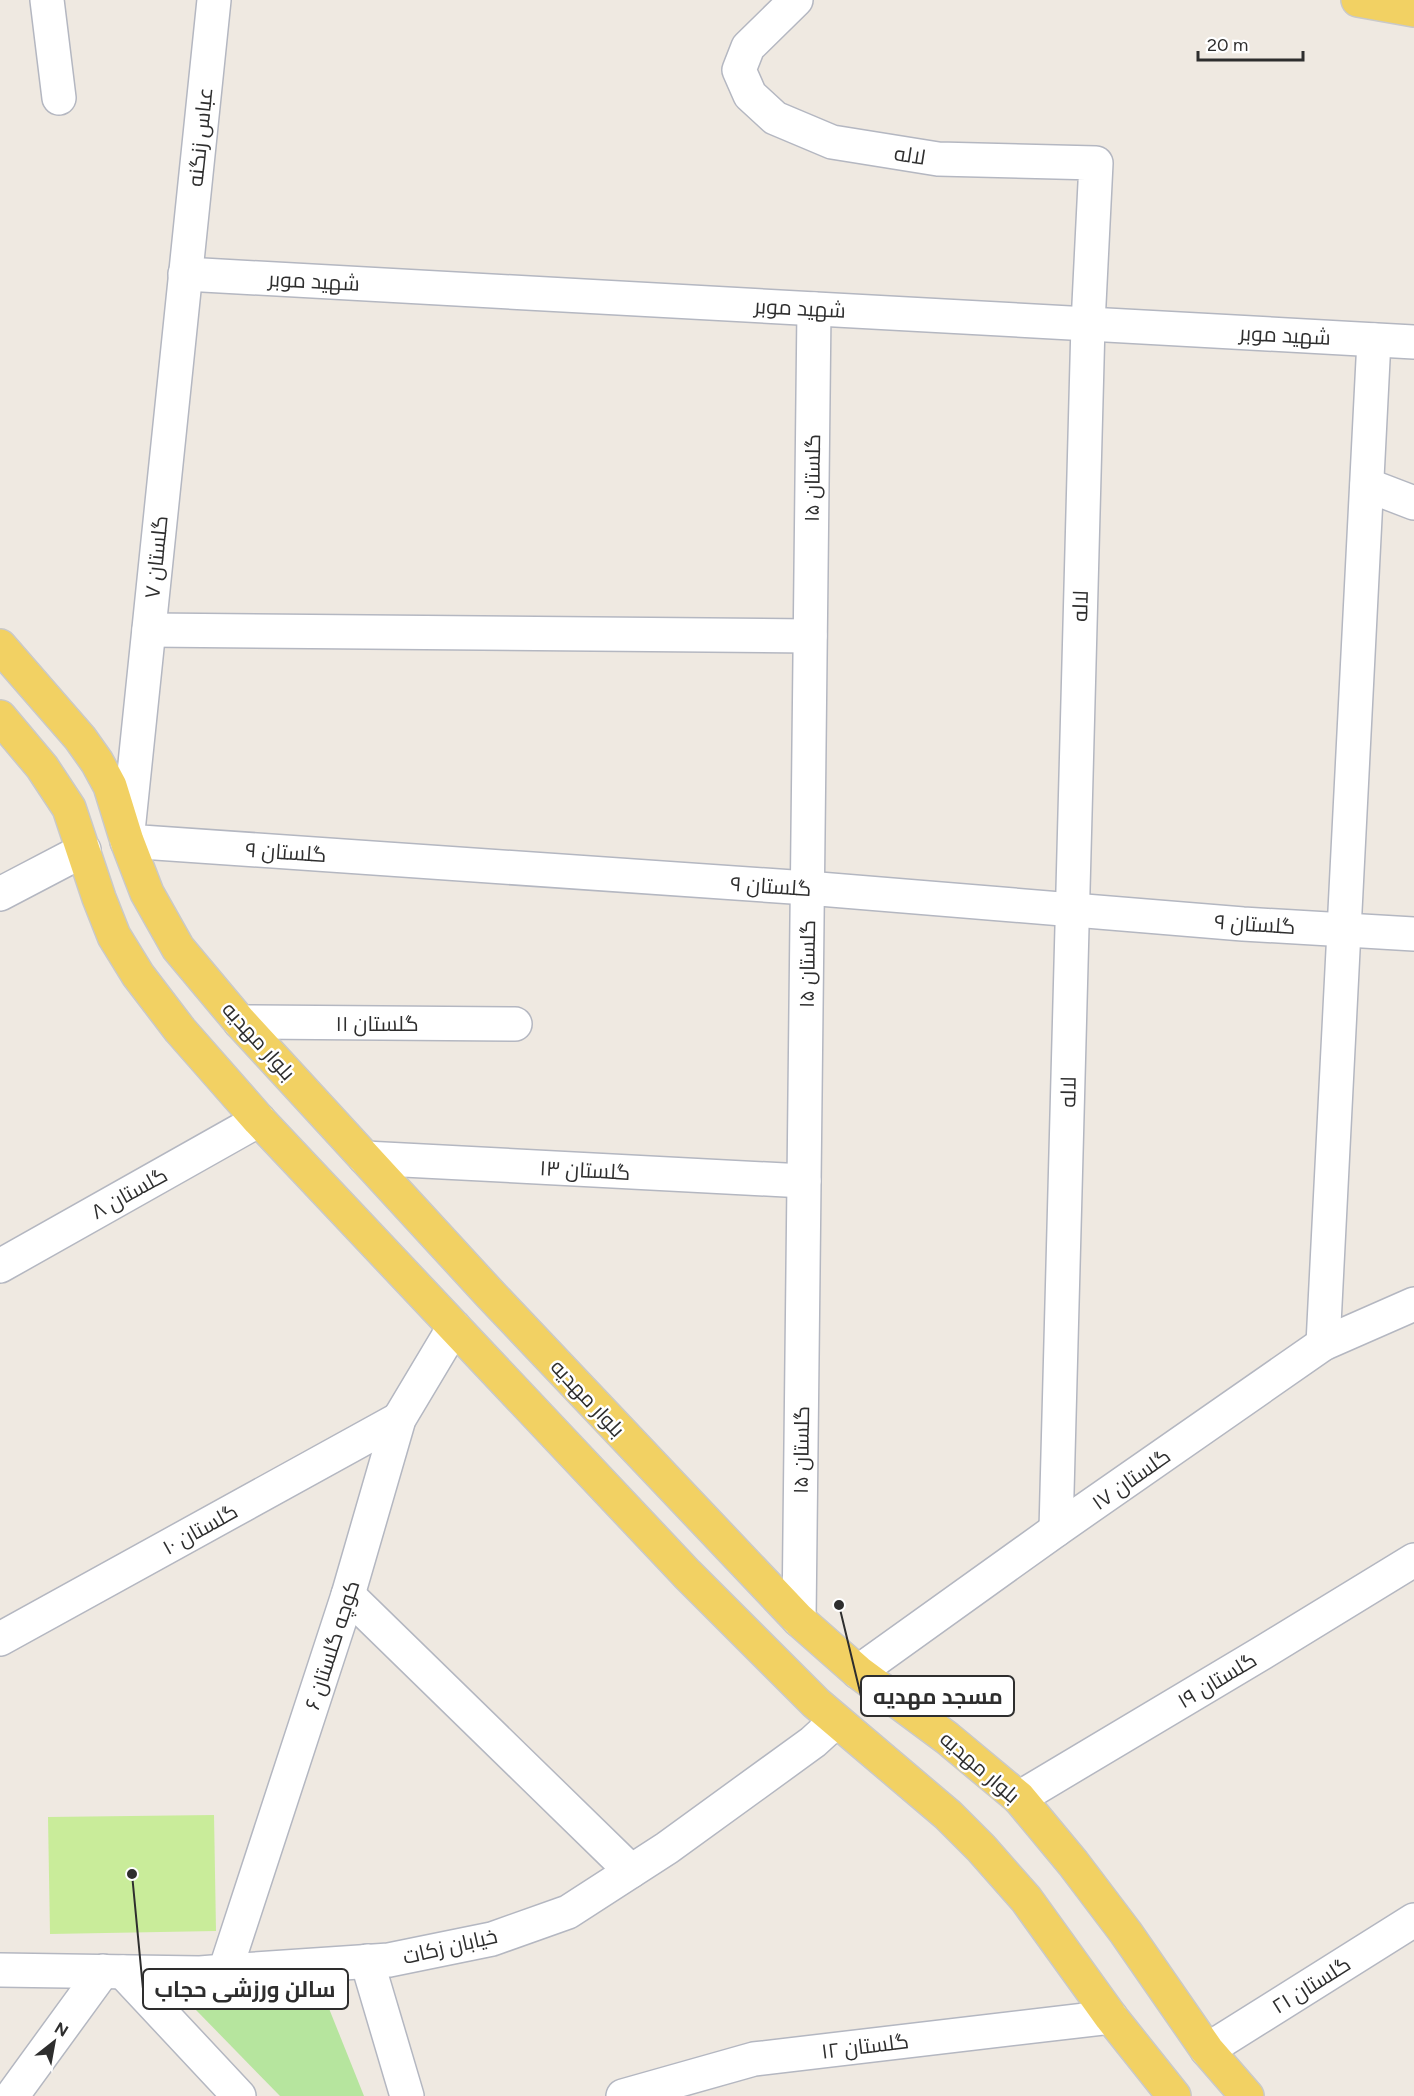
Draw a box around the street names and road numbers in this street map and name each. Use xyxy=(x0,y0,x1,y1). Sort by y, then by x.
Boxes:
street label: عباس زنگنه xyxy=(182,86,219,188)
street label: لاله xyxy=(893,140,927,170)
street label: شهید موبر xyxy=(267,266,360,297)
street label: شهید موبر xyxy=(753,293,846,324)
street label: شهید موبر xyxy=(1238,320,1331,351)
street label: گلستان ۱۵ xyxy=(799,434,826,522)
street label: گلستان ۷ xyxy=(139,514,174,600)
street label: لاله xyxy=(1067,590,1093,622)
street label: گلستان ۹ xyxy=(245,837,327,868)
street label: گلستان ۹ xyxy=(730,871,812,902)
street label: گلستان ۹ xyxy=(1214,909,1296,940)
street label: گلستان ۱۵ xyxy=(794,920,821,1008)
street label: بلوار مهدیه xyxy=(217,997,301,1086)
street label: گلستان ۱۱ xyxy=(335,1011,419,1037)
street label: لاله xyxy=(1055,1076,1081,1108)
street label: گلستان ۱۳ xyxy=(539,1155,631,1186)
street label: گلستان ۸ xyxy=(86,1162,172,1225)
street label: بلوار مهدیه xyxy=(545,1354,630,1443)
street label: گلستان ۱۵ xyxy=(788,1406,815,1494)
street label: گلستان ۱۷ xyxy=(1087,1443,1176,1516)
street label: گلستان ۱۰ xyxy=(158,1498,242,1561)
street label: کوچه گلستان ۶ xyxy=(299,1577,367,1713)
street label: گلستان ۱۹ xyxy=(1173,1647,1262,1714)
street label: بلوار مهدیه xyxy=(935,1726,1025,1809)
street label: خیابان زکات xyxy=(400,1923,500,1970)
street label: گلستان ۲۱ xyxy=(1267,1951,1355,2020)
street label: گلستان ۱۲ xyxy=(820,2028,910,2065)

